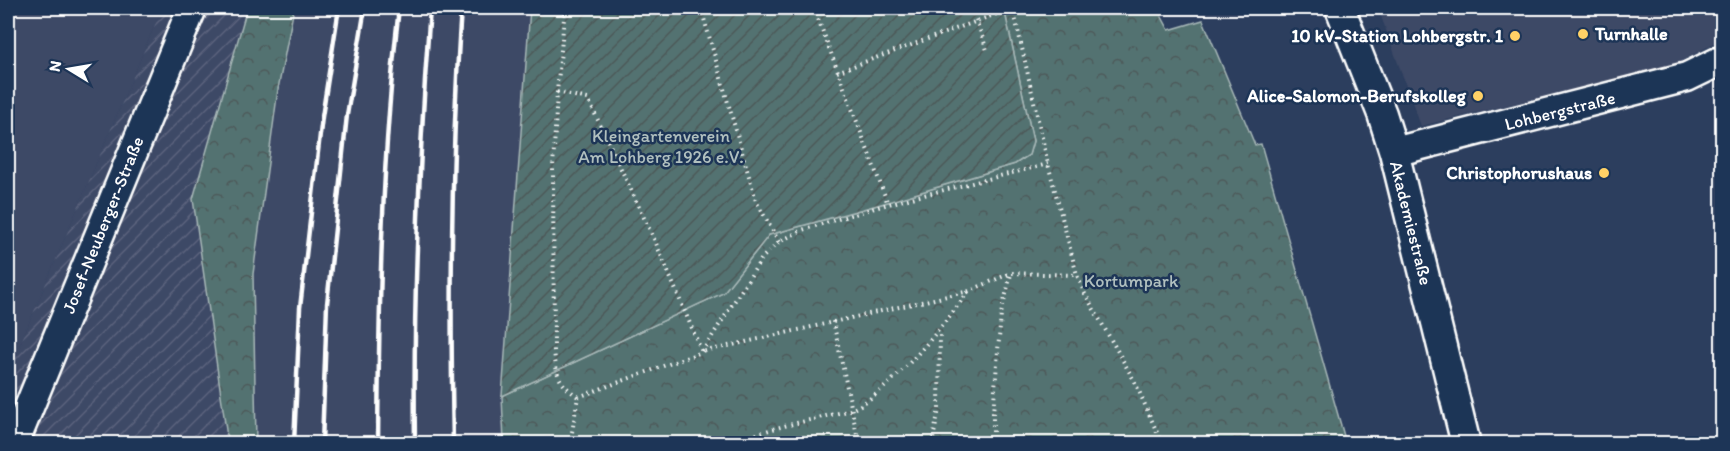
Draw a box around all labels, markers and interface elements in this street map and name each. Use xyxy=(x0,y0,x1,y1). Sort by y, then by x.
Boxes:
place label: Turnhalle xyxy=(1594,23,1668,45)
place label: 10 kV-Station Lohbergstr. 1 xyxy=(1291,25,1504,47)
marker: Turnhalle xyxy=(1576,27,1590,41)
marker: 10 kV-Station Lohbergstr. 1 xyxy=(1508,29,1522,43)
north arrow xyxy=(39,39,99,99)
text: N xyxy=(44,59,65,73)
place label: Alice-Salomon-Berufskolleg xyxy=(1246,85,1467,107)
street label: Lohbergstraße xyxy=(1502,87,1618,135)
marker: Alice-Salomon-Berufskolleg xyxy=(1471,89,1485,103)
park label: Kleingartenverein Am Lohberg 1926 e.V. xyxy=(578,125,744,168)
street label: Josef-Neuberger-Straße xyxy=(57,133,149,317)
street label: Akademiestraße xyxy=(1385,159,1437,287)
place label: Christophorushaus xyxy=(1446,162,1592,184)
marker: Christophorushaus xyxy=(1597,166,1611,180)
park label: Kortumpark xyxy=(1084,270,1179,292)

